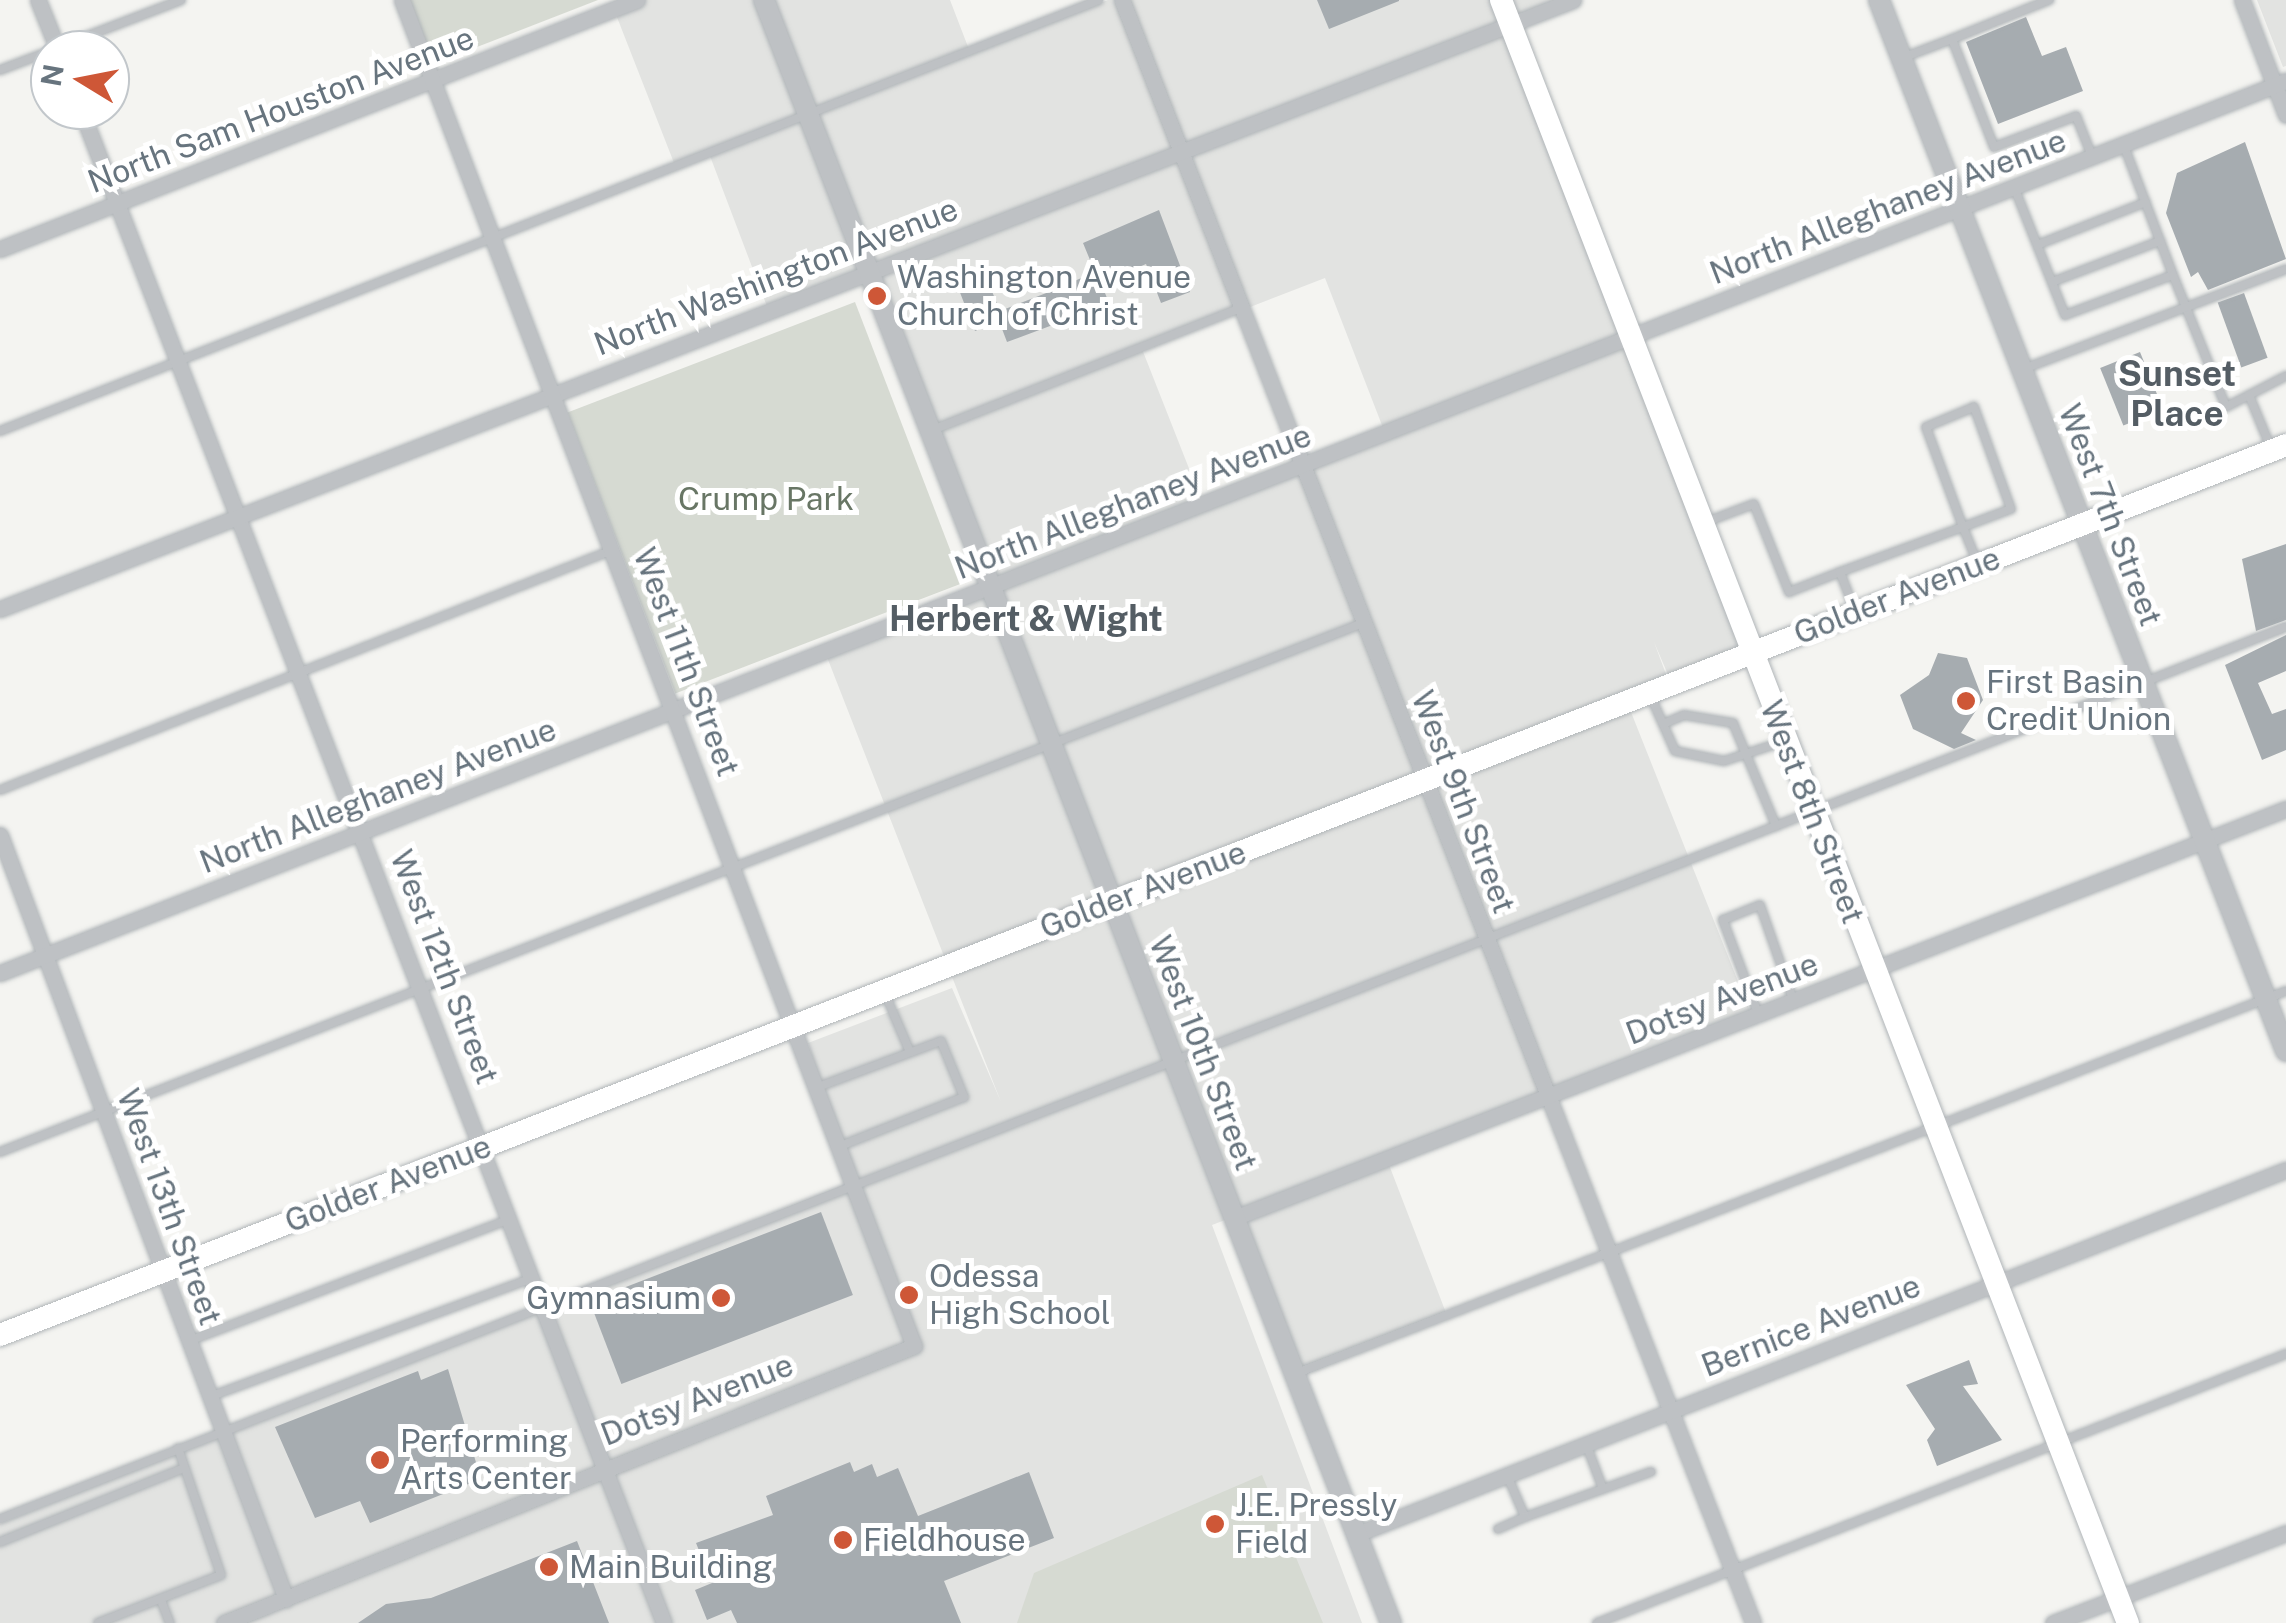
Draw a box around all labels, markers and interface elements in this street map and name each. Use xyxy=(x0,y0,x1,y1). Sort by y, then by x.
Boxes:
street label: North Sam Houston Avenue xyxy=(83,19,479,201)
north arrow xyxy=(30,30,130,130)
text: N xyxy=(34,61,70,89)
street label: North Alleghaney Avenue xyxy=(1704,121,2072,293)
street label: North Washington Avenue xyxy=(589,190,963,364)
place label: Washington Avenue Church of Christ xyxy=(897,259,1191,334)
marker: Washington Avenue Church of Christ xyxy=(866,285,888,307)
district label: Sunset Place xyxy=(2118,353,2236,435)
street label: West 7th Street xyxy=(2050,399,2170,631)
street label: North Alleghaney Avenue xyxy=(949,416,1317,588)
park label: Crump Park xyxy=(678,480,854,518)
street label: Golder Avenue xyxy=(1788,539,2006,653)
street label: West 11th Street xyxy=(625,542,747,782)
district label: Herbert & Wight xyxy=(889,598,1163,640)
place label: First Basin Credit Union xyxy=(1986,664,2171,739)
street label: West 9th Street xyxy=(1403,685,1523,919)
marker: First Basin Credit Union xyxy=(1955,690,1977,712)
street label: West 8th Street xyxy=(1752,695,1872,929)
street label: North Alleghaney Avenue xyxy=(194,710,562,882)
street label: Golder Avenue xyxy=(1034,833,1252,947)
street label: West 12th Street xyxy=(382,845,506,1089)
street label: West 10th Street xyxy=(1141,930,1265,1176)
street label: Dotsy Avenue xyxy=(1620,945,1824,1053)
street label: West 13th Street xyxy=(108,1084,230,1330)
street label: Golder Avenue xyxy=(279,1127,497,1241)
place label: Odessa High School xyxy=(929,1258,1110,1333)
street label: Bernice Avenue xyxy=(1696,1267,1926,1385)
place label: Gymnasium xyxy=(526,1279,701,1317)
marker: Odessa High School xyxy=(898,1284,920,1306)
marker: Gymnasium xyxy=(710,1287,732,1309)
street label: Dotsy Avenue xyxy=(595,1346,799,1454)
place label: Performing Arts Center xyxy=(400,1423,572,1498)
marker: Performing Arts Center xyxy=(369,1449,391,1471)
place label: J.E. Pressly Field xyxy=(1235,1487,1397,1562)
marker: J.E. Pressly Field xyxy=(1204,1513,1226,1535)
place label: Fieldhouse xyxy=(863,1521,1026,1559)
marker: Fieldhouse xyxy=(832,1529,854,1551)
place label: Main Building xyxy=(569,1548,772,1586)
marker: Main Building xyxy=(538,1556,560,1578)

